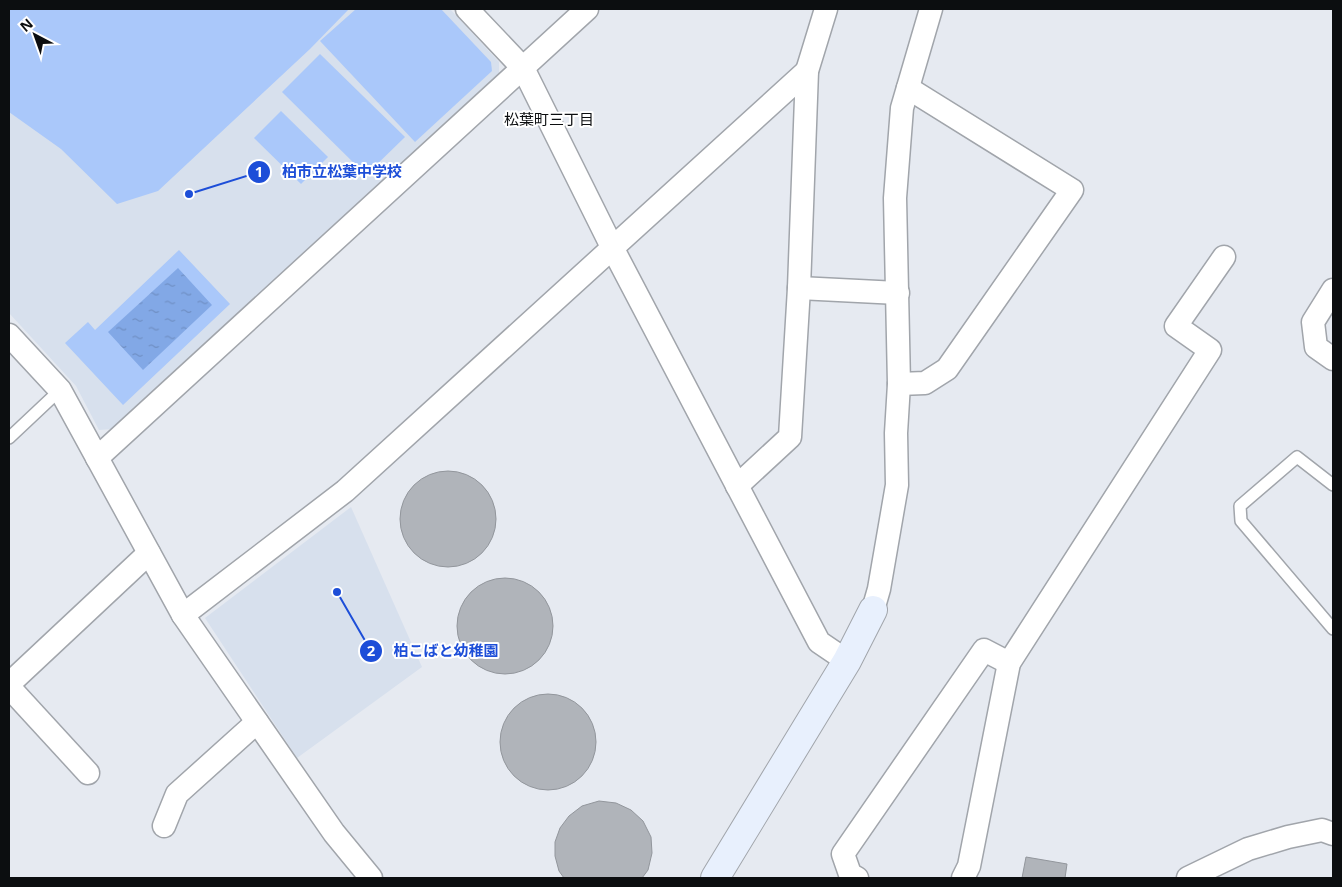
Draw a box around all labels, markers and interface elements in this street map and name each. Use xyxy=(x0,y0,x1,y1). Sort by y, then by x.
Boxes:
north arrow xyxy=(10,10,60,60)
text: N xyxy=(16,14,37,36)
district label: 松葉町三丁目 xyxy=(504,109,594,129)
callout: 柏市立松葉中学校 xyxy=(247,157,412,187)
text: 1 xyxy=(255,161,263,181)
text: 柏市立松葉中学校 xyxy=(282,161,402,181)
callout: 柏こばと幼稚園 xyxy=(358,636,508,666)
text: 2 xyxy=(367,640,376,660)
text: 柏こばと幼稚園 xyxy=(393,640,499,660)

